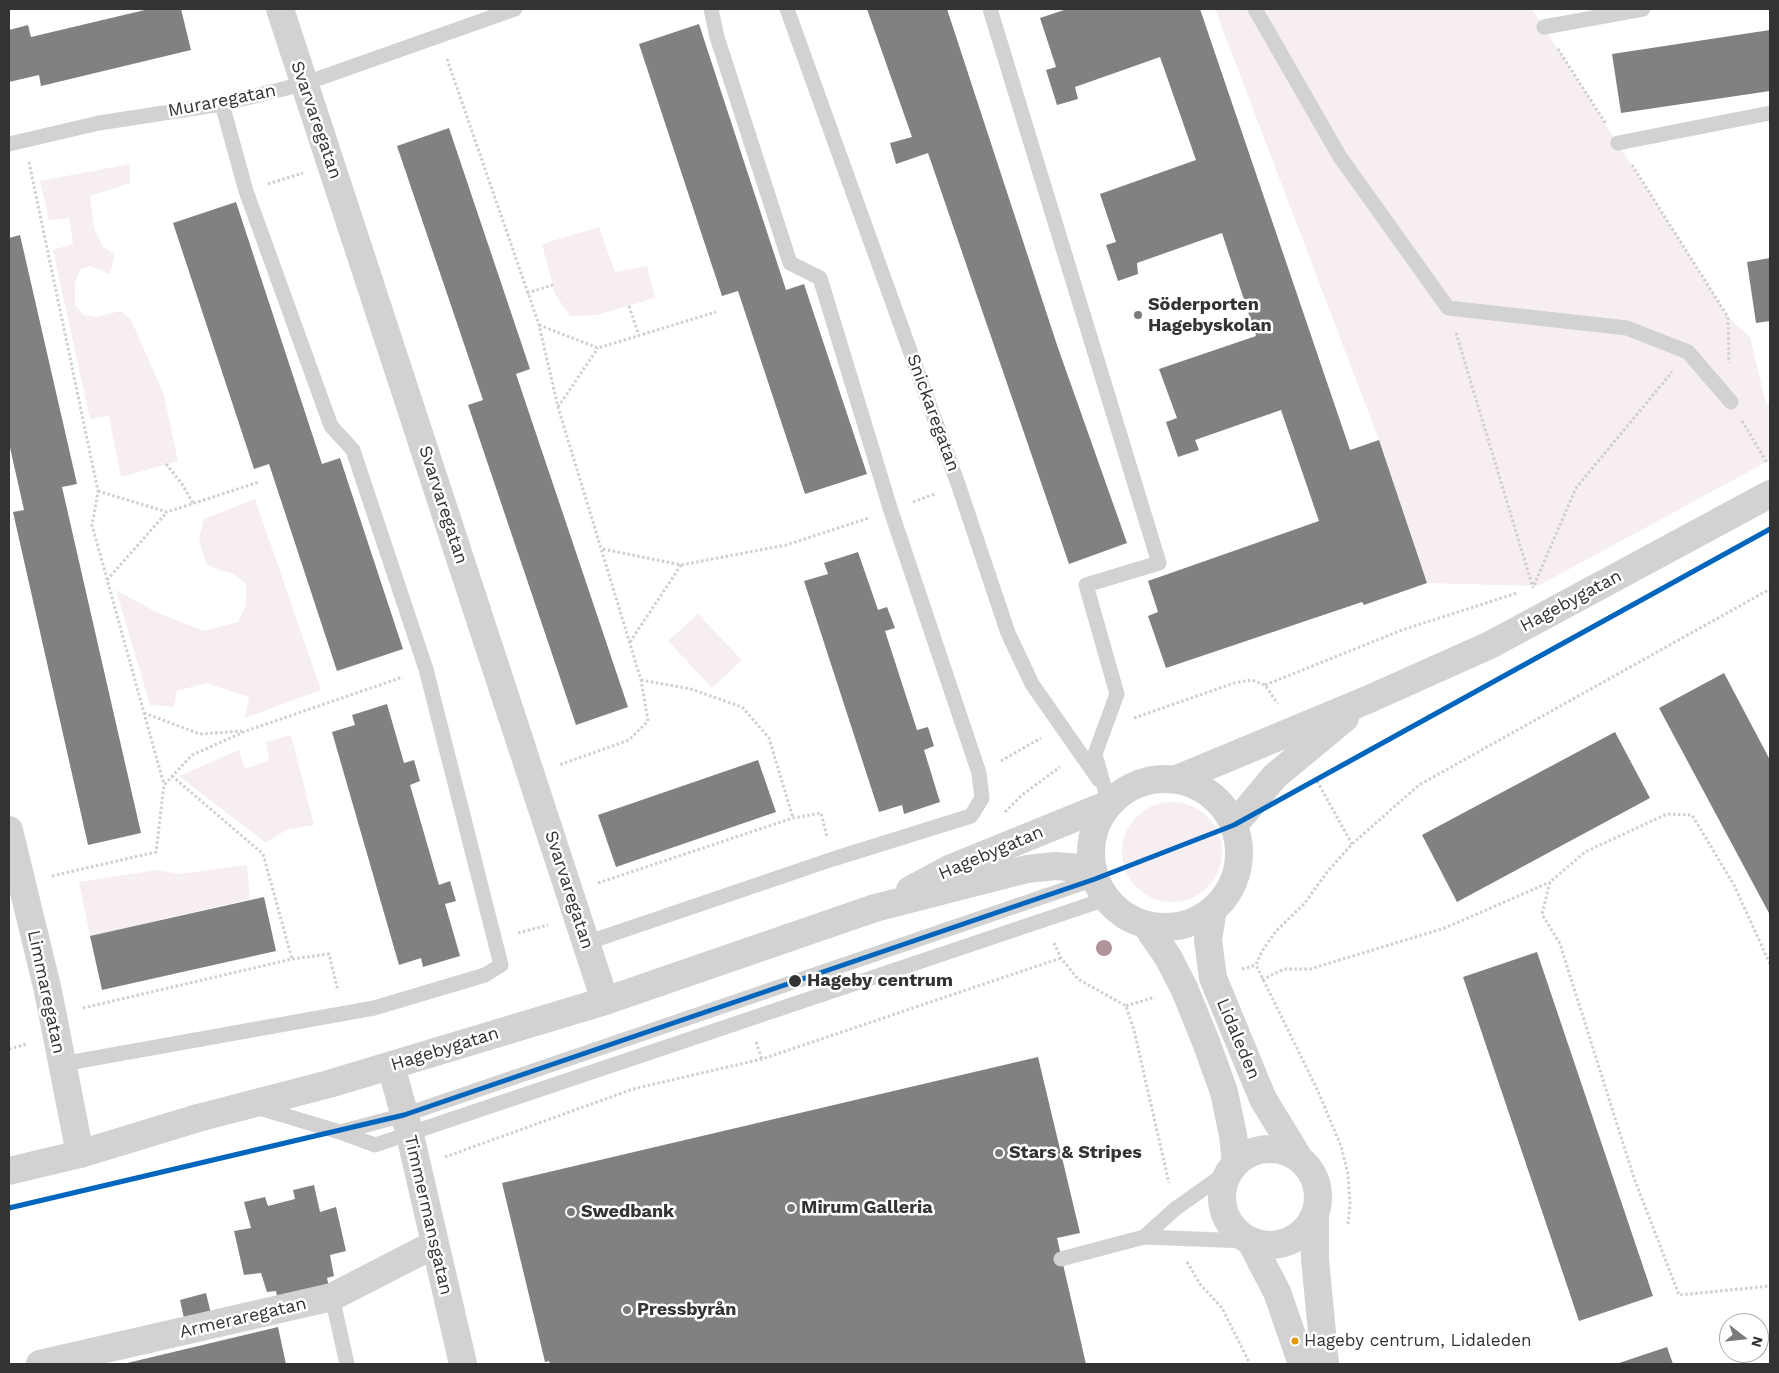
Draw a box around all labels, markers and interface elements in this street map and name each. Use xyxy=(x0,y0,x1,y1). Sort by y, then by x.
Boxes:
street label: Svarvaregatan xyxy=(286,58,346,182)
street label: Muraregatan xyxy=(166,80,278,122)
place label: Söderporten Hagebyskolan xyxy=(1148,294,1272,336)
marker: Söderporten Hagebyskolan xyxy=(1132,309,1144,321)
street label: Snickaregatan xyxy=(902,351,964,475)
street label: Svarvaregatan xyxy=(414,443,472,567)
street label: Hagebygatan xyxy=(1517,565,1625,637)
street label: Hagebygatan xyxy=(935,821,1047,885)
street label: Svarvaregatan xyxy=(540,828,598,952)
street label: Limmaregatan xyxy=(22,928,70,1056)
place label: Hageby centrum xyxy=(807,970,953,992)
marker: Hageby centrum xyxy=(787,973,803,989)
street label: Lidaleden xyxy=(1211,995,1265,1083)
street label: Hagebygatan xyxy=(388,1022,502,1076)
street label: Timmermansgatan xyxy=(399,1133,457,1297)
place label: Stars & Stripes xyxy=(1009,1142,1142,1164)
marker: Stars & Stripes xyxy=(993,1147,1005,1159)
place label: Mirum Galleria xyxy=(801,1197,933,1219)
place label: Swedbank xyxy=(581,1201,674,1223)
marker: Mirum Galleria xyxy=(785,1202,797,1214)
marker: Swedbank xyxy=(565,1206,577,1218)
street label: Armeraregatan xyxy=(177,1293,309,1343)
place label: Pressbyrån xyxy=(637,1299,736,1321)
marker: Pressbyrån xyxy=(621,1304,633,1316)
north arrow xyxy=(1719,1313,1769,1363)
place label: Hageby centrum, Lidaleden xyxy=(1304,1331,1532,1351)
text: N xyxy=(1748,1335,1767,1349)
marker: Hageby centrum, Lidaleden xyxy=(1290,1336,1300,1346)

